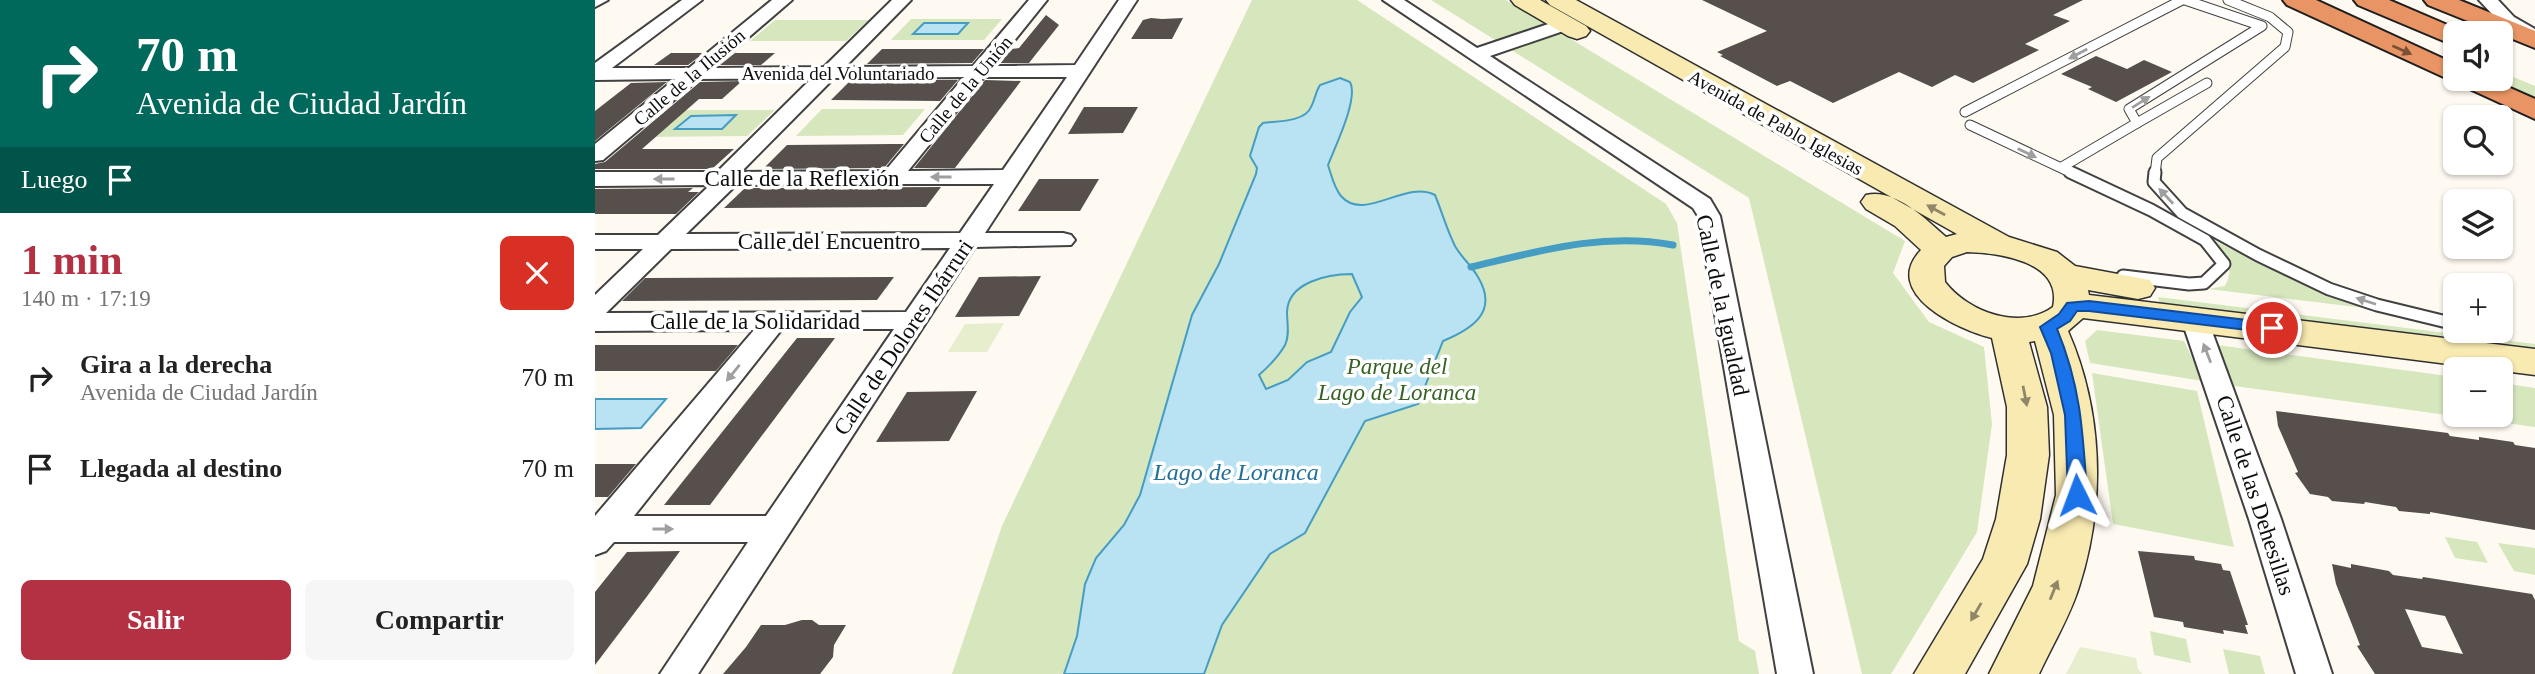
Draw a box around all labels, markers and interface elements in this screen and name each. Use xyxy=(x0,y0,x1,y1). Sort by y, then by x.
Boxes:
map controls xyxy=(2443,21,2513,427)
button: sound xyxy=(2443,21,2513,91)
street label: Calle de la Ilusión xyxy=(629,24,750,130)
text: 70 m xyxy=(136,27,238,82)
icon: right xyxy=(21,28,112,119)
street label: Calle de la Unión xyxy=(914,31,1017,147)
one-way arrow xyxy=(2392,44,2412,55)
one-way arrow xyxy=(2068,48,2087,60)
street label: Avenida del Voluntariado xyxy=(741,63,935,84)
street label: Avenida de Pablo Iglesias xyxy=(1685,66,1867,179)
text: Avenida de Ciudad Jardín xyxy=(136,85,467,121)
one-way arrow xyxy=(2131,95,2150,108)
button: search xyxy=(2443,105,2513,175)
one-way arrow xyxy=(2017,147,2037,159)
icon: arrive xyxy=(101,161,139,199)
text: Luego xyxy=(21,165,87,194)
street label: Calle de la Reflexión xyxy=(705,166,900,191)
one-way arrow xyxy=(929,171,951,183)
one-way arrow xyxy=(653,173,675,185)
one-way arrow xyxy=(2158,187,2174,205)
button: layers xyxy=(2443,189,2513,259)
one-way arrow xyxy=(1925,204,1945,216)
street label: Calle de la Igualdad xyxy=(1691,212,1754,398)
street label: Calle del Encuentro xyxy=(738,229,920,254)
street label: Calle de Dolores Ibárruri xyxy=(829,235,978,440)
button: close xyxy=(500,236,574,310)
text: 1 min xyxy=(21,237,123,283)
button: + xyxy=(2443,273,2513,343)
text: 140 m · 17:19 xyxy=(21,286,151,311)
one-way arrow xyxy=(2355,295,2376,306)
pin xyxy=(2242,298,2302,358)
street label: Calle de la Solidaridad xyxy=(650,309,861,334)
icon: arrive xyxy=(2253,309,2291,347)
one-way arrow xyxy=(2202,343,2213,364)
text: Gira a la derecha xyxy=(80,350,272,379)
park label: Parque del Lago de Loranca xyxy=(1317,354,1476,405)
button: − xyxy=(2443,357,2513,427)
icon: right xyxy=(21,359,59,397)
text: 70 m xyxy=(521,363,574,392)
one-way arrow xyxy=(725,364,740,382)
text: Avenida de Ciudad Jardín xyxy=(80,380,318,405)
one-way arrow xyxy=(2020,385,2031,407)
street label: Calle de las Dehesillas xyxy=(2211,392,2300,598)
icon: arrive xyxy=(21,450,59,488)
text: Llegada al destino xyxy=(80,454,282,483)
text: 70 m xyxy=(521,454,574,483)
position arrow xyxy=(2040,458,2114,532)
water label: Lago de Loranca xyxy=(1152,459,1319,485)
one-way arrow xyxy=(652,523,674,535)
button: Salir xyxy=(21,580,291,660)
button: Compartir xyxy=(305,580,574,660)
one-way arrow xyxy=(2048,580,2059,601)
one-way arrow xyxy=(1969,603,1982,622)

